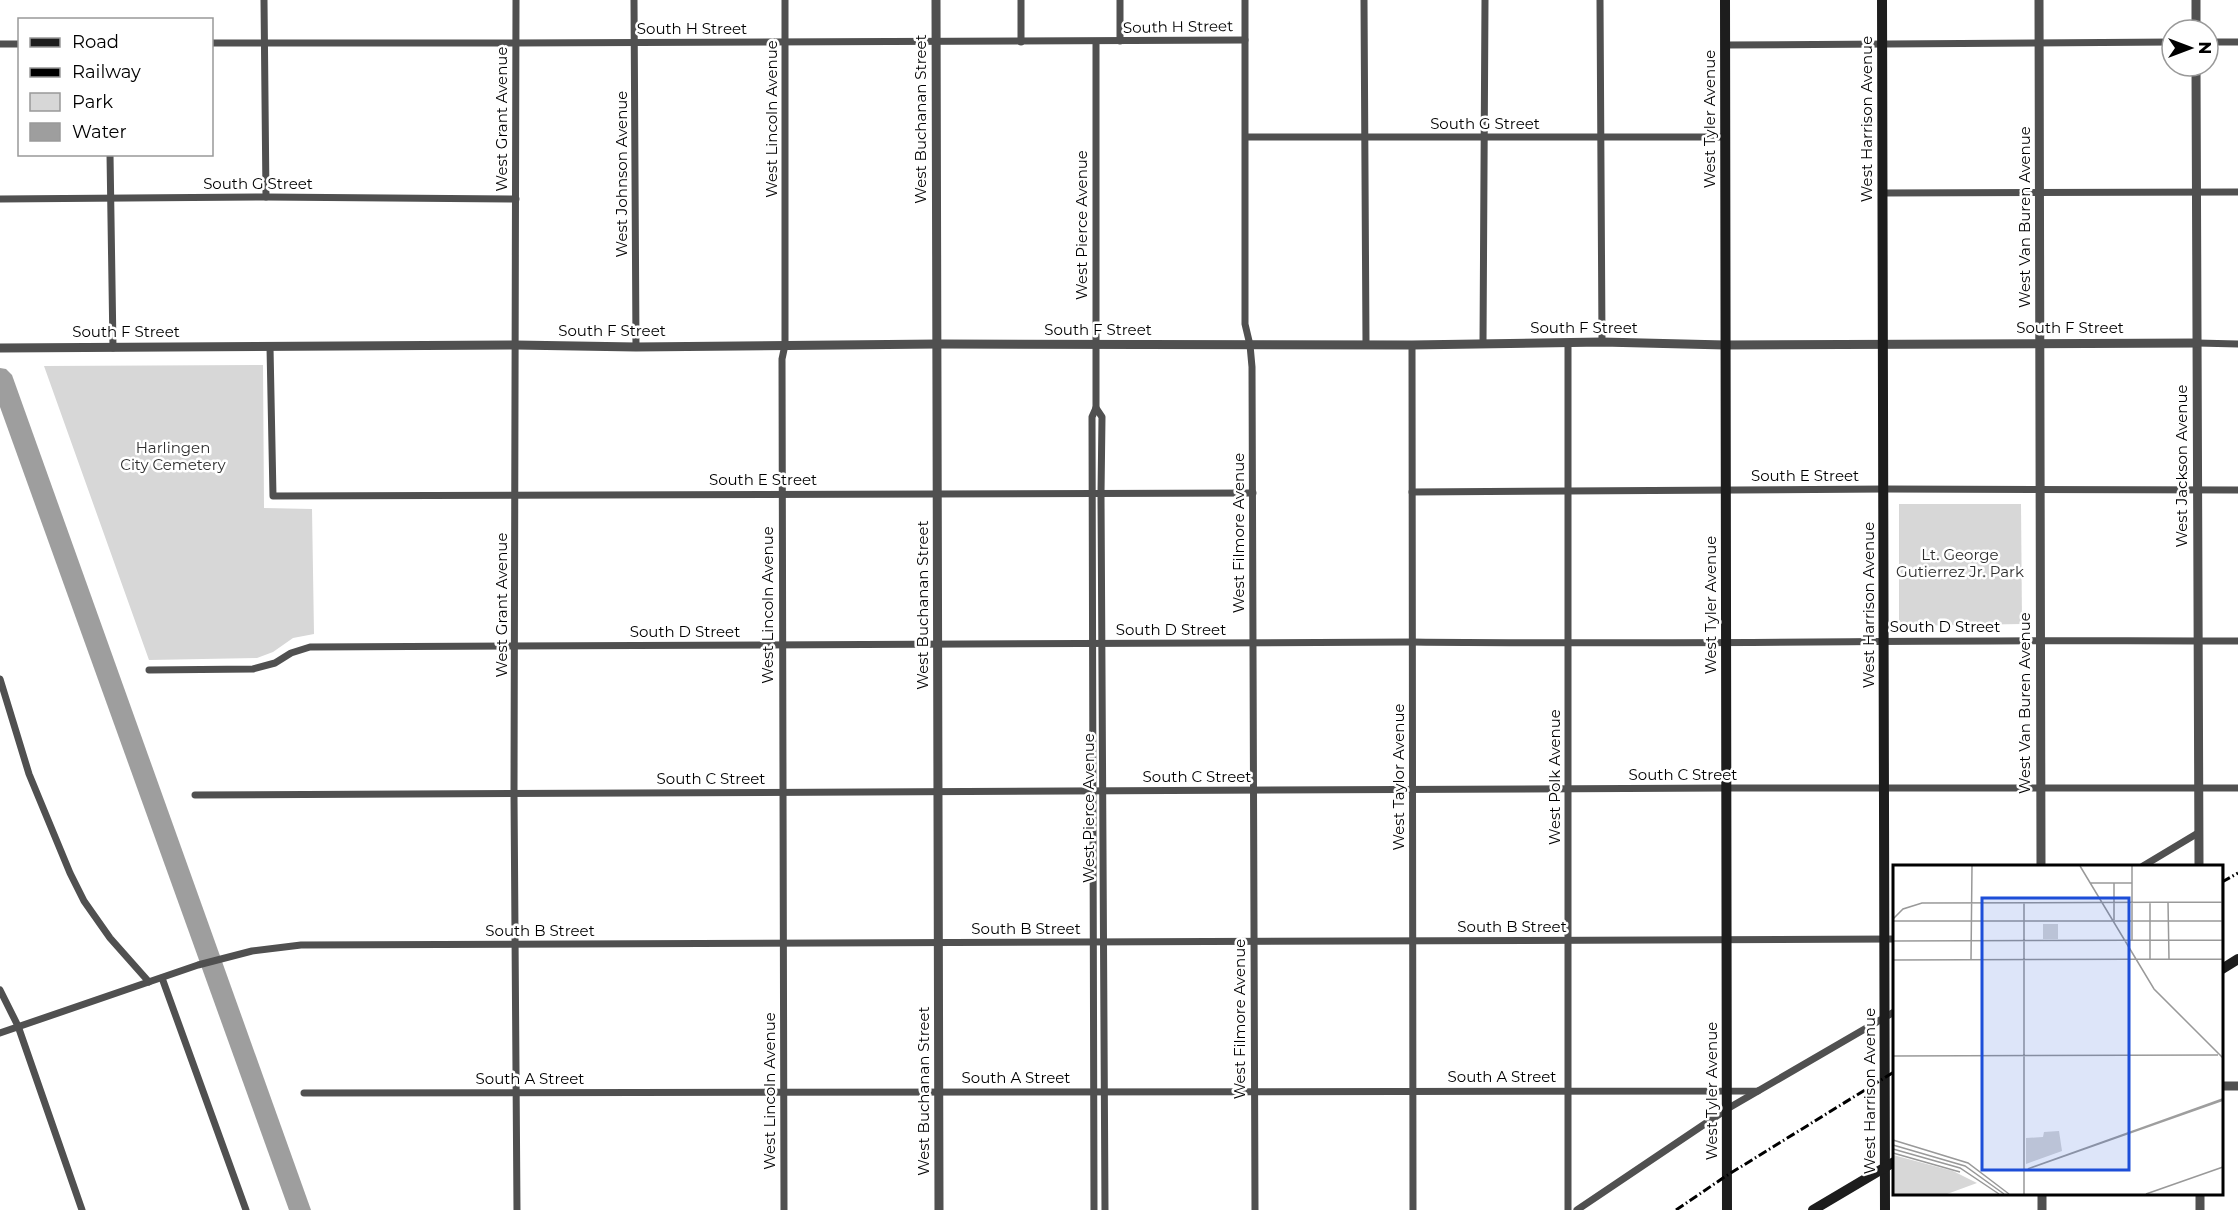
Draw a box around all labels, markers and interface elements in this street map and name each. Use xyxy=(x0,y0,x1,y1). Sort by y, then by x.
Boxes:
street label: South H Street xyxy=(1123,16,1233,37)
legend xyxy=(18,18,213,156)
north arrow xyxy=(2160,18,2220,78)
street label: South H Street xyxy=(637,19,747,38)
text: Road xyxy=(72,31,119,53)
street label: West Buchanan Street xyxy=(911,34,930,204)
street label: West Harrison Avenue xyxy=(1857,36,1876,202)
street label: West Lincoln Avenue xyxy=(762,40,781,198)
text: N xyxy=(2195,42,2214,54)
street label: West Grant Avenue xyxy=(492,47,511,191)
street label: West Tyler Avenue xyxy=(1700,50,1719,188)
text: Railway xyxy=(72,61,141,83)
text: Park xyxy=(72,91,113,113)
street label: West Johnson Avenue xyxy=(612,91,631,257)
street label: South G Street xyxy=(1430,114,1540,133)
text: Water xyxy=(72,121,127,143)
street label: West Van Buren Avenue xyxy=(2015,126,2034,308)
street label: West Pierce Avenue xyxy=(1072,150,1091,300)
street label: South G Street xyxy=(203,174,313,193)
street label: South F Street xyxy=(1530,318,1638,337)
street label: South F Street xyxy=(2016,318,2124,337)
street label: South F Street xyxy=(1044,320,1152,339)
street label: South F Street xyxy=(558,321,666,340)
street label: South F Street xyxy=(72,322,180,341)
street label: West Jackson Avenue xyxy=(2172,384,2191,548)
park label: Harlingen City Cemetery xyxy=(120,438,227,474)
street label: West Filmore Avenue xyxy=(1229,453,1248,613)
street label: South E Street xyxy=(1751,466,1859,485)
street label: South E Street xyxy=(709,470,817,489)
street label: West Buchanan Street xyxy=(913,520,932,690)
street label: West Harrison Avenue xyxy=(1859,522,1878,688)
street label: West Lincoln Avenue xyxy=(758,526,777,684)
street label: West Grant Avenue xyxy=(492,533,511,677)
street label: West Tyler Avenue xyxy=(1701,536,1720,674)
park label: Lt. George Gutierrez Jr. Park xyxy=(1896,545,2024,581)
street label: West Van Buren Avenue xyxy=(2015,612,2034,794)
street label: South D Street xyxy=(1890,617,2000,636)
street label: South D Street xyxy=(1116,620,1226,639)
street label: South D Street xyxy=(630,622,740,641)
street label: West Taylor Avenue xyxy=(1389,703,1408,851)
street label: West Polk Avenue xyxy=(1545,709,1564,845)
street label: West Pierce Avenue xyxy=(1079,733,1098,883)
street label: South C Street xyxy=(1629,765,1737,784)
street label: South C Street xyxy=(1143,767,1251,786)
street label: South C Street xyxy=(657,769,765,788)
inset map xyxy=(1893,865,2223,1195)
street label: South B Street xyxy=(1457,917,1567,936)
street label: South B Street xyxy=(971,919,1081,938)
street label: South B Street xyxy=(485,921,595,940)
street label: West Filmore Avenue xyxy=(1230,939,1249,1099)
street label: West Buchanan Street xyxy=(914,1006,933,1176)
street label: West Harrison Avenue xyxy=(1860,1008,1879,1174)
street label: West Lincoln Avenue xyxy=(760,1012,779,1170)
street label: West Tyler Avenue xyxy=(1702,1022,1721,1160)
street label: South A Street xyxy=(1448,1067,1556,1086)
street label: South A Street xyxy=(962,1068,1070,1087)
street label: South A Street xyxy=(476,1069,584,1088)

